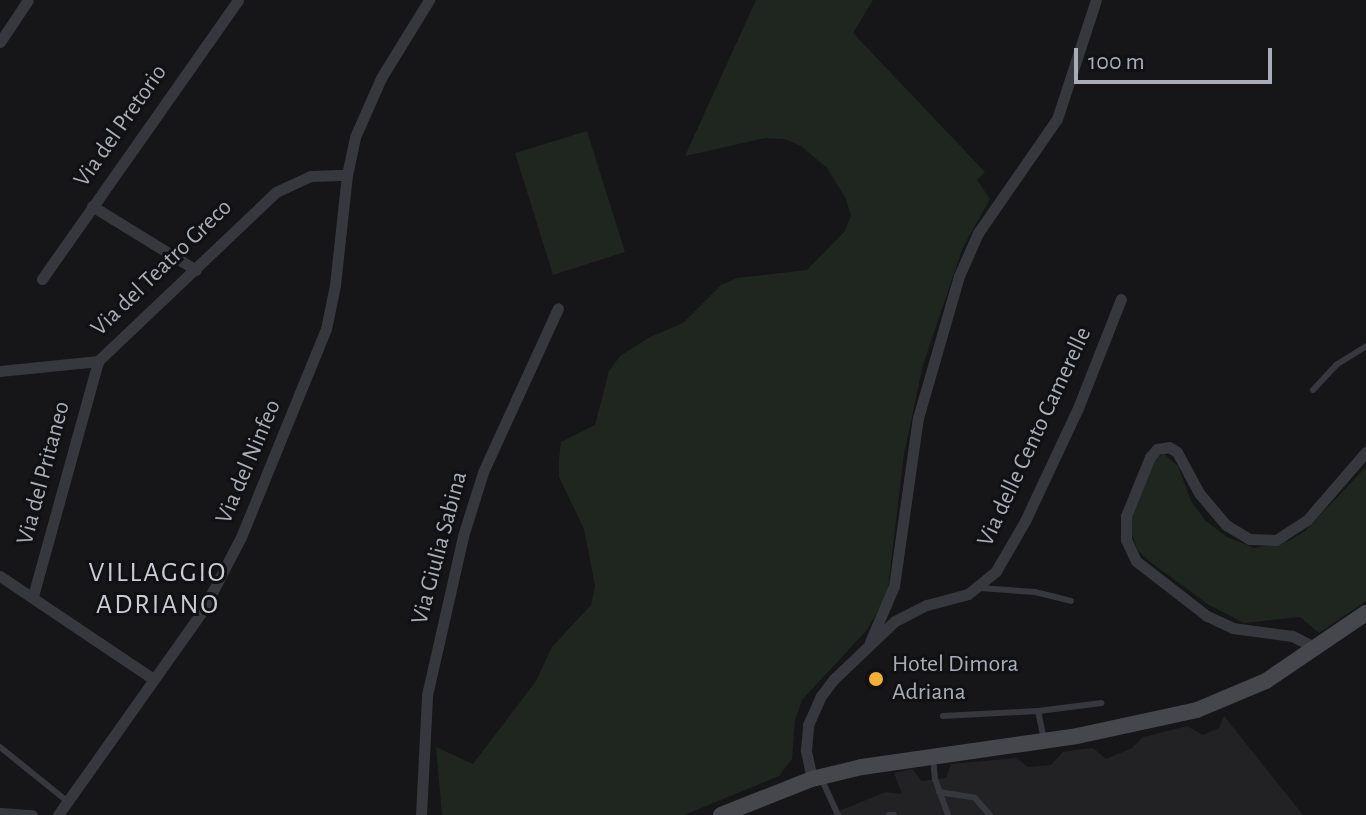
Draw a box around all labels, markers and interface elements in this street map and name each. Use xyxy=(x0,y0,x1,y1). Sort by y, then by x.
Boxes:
scale bar xyxy=(1078,32,1276,82)
text: 100 m xyxy=(1088,50,1145,74)
street label: Via del Pretorio xyxy=(68,59,174,193)
street label: Via del Teatro Greco xyxy=(85,193,239,343)
street label: Via delle Cento Camerelle xyxy=(972,323,1098,551)
street label: Via del Ninfeo xyxy=(210,396,288,528)
street label: Via del Pritaneo xyxy=(11,398,77,548)
street label: Via Giulia Sabina xyxy=(406,468,474,628)
district label: VILLAGGIO ADRIANO xyxy=(89,556,227,622)
place label: Hotel Dimora Adriana xyxy=(892,651,1019,707)
marker: Hotel Dimora Adriana xyxy=(867,670,885,688)

